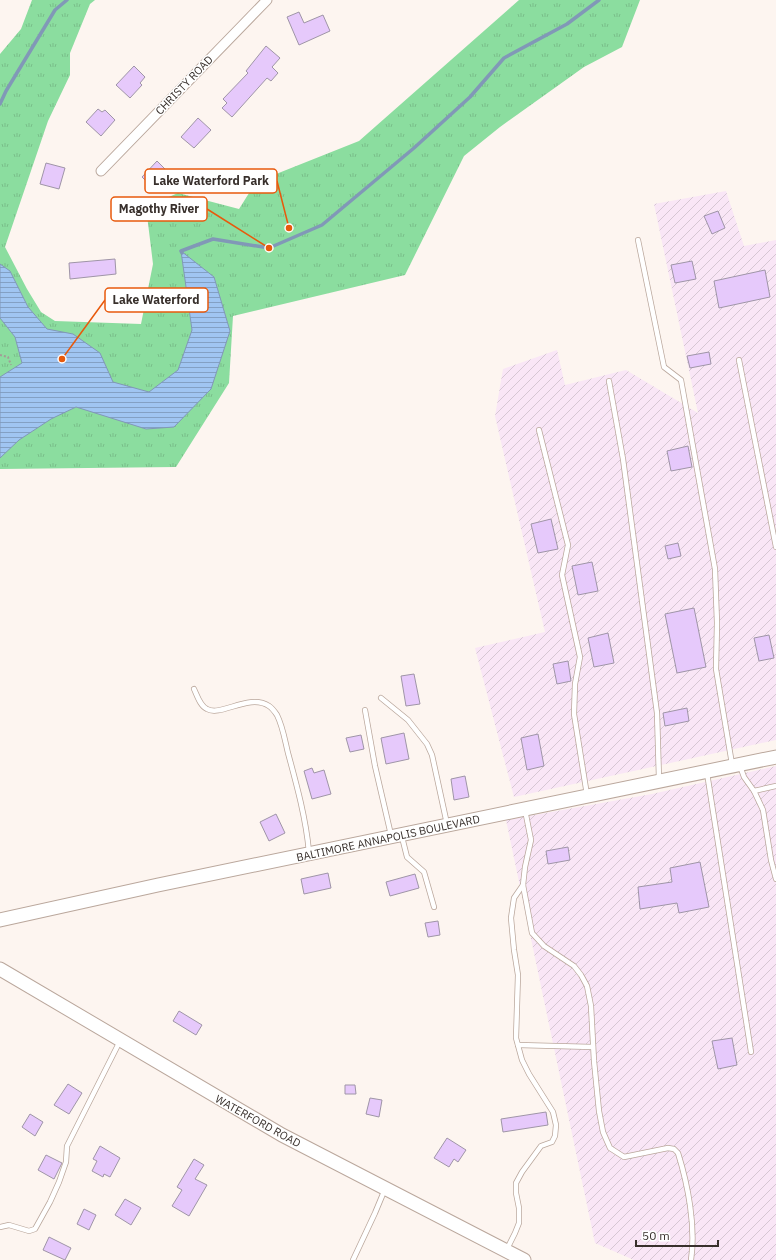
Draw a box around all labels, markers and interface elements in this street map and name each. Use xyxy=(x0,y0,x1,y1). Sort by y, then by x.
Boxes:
street label: CHRISTY ROAD xyxy=(152,53,216,117)
callout: Lake Waterford Park xyxy=(145,169,277,193)
text: Lake Waterford Park xyxy=(153,173,269,188)
callout: Magothy River xyxy=(111,197,207,221)
text: Magothy River xyxy=(119,201,199,216)
callout: Lake Waterford xyxy=(105,288,208,312)
text: Lake Waterford xyxy=(113,292,199,307)
street label: BALTIMORE ANNAPOLIS BOULEVARD xyxy=(295,812,481,864)
street label: WATERFORD ROAD xyxy=(213,1092,303,1150)
scale bar xyxy=(636,1222,718,1248)
text: 50 m xyxy=(642,1228,670,1243)

